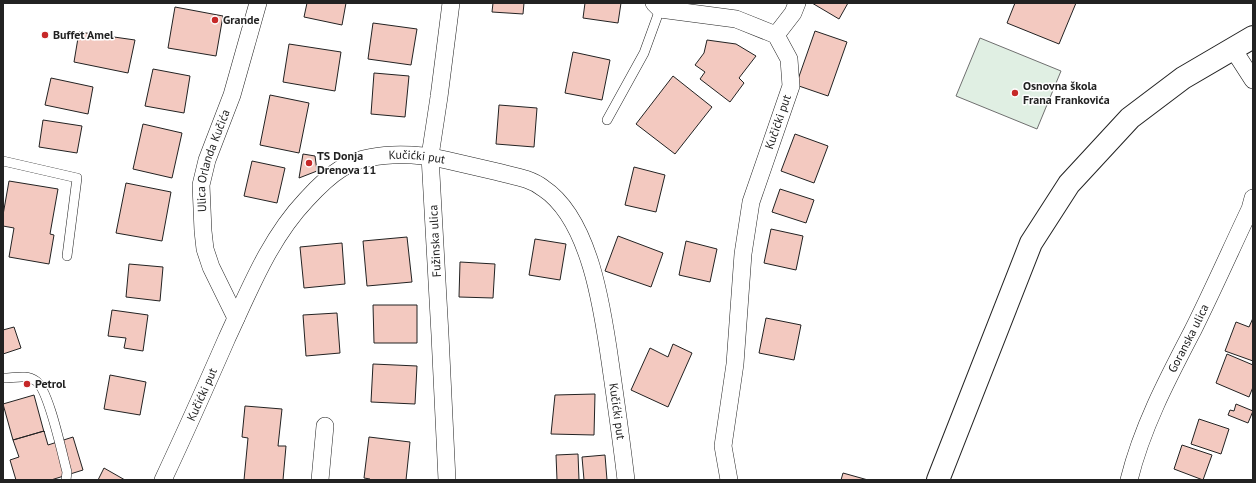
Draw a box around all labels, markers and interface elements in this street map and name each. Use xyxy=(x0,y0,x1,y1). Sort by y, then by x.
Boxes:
place label: Grande xyxy=(223,12,260,27)
marker: Grande xyxy=(210,15,220,25)
place label: Buffet Amel xyxy=(53,27,114,42)
marker: Buffet Amel xyxy=(40,30,50,40)
place label: Osnovna škola Frana Frankovića xyxy=(1023,78,1110,107)
marker: Osnovna škola Frana Frankovića xyxy=(1010,88,1020,98)
street label: Kučićki put xyxy=(761,93,794,151)
street label: Ulica Orlanda Kučića xyxy=(193,107,233,213)
street label: Kučićki put xyxy=(388,147,447,167)
place label: TS Donja Drenova 11 xyxy=(317,148,376,177)
marker: TS Donja Drenova 11 xyxy=(304,158,314,168)
street label: Fužinska ulica xyxy=(425,204,444,278)
street label: Goranska ulica xyxy=(1164,301,1212,375)
street label: Kučićki put xyxy=(183,365,220,423)
place label: Petrol xyxy=(35,376,66,391)
marker: Petrol xyxy=(22,379,32,389)
street label: Kučićki put xyxy=(606,382,629,440)

